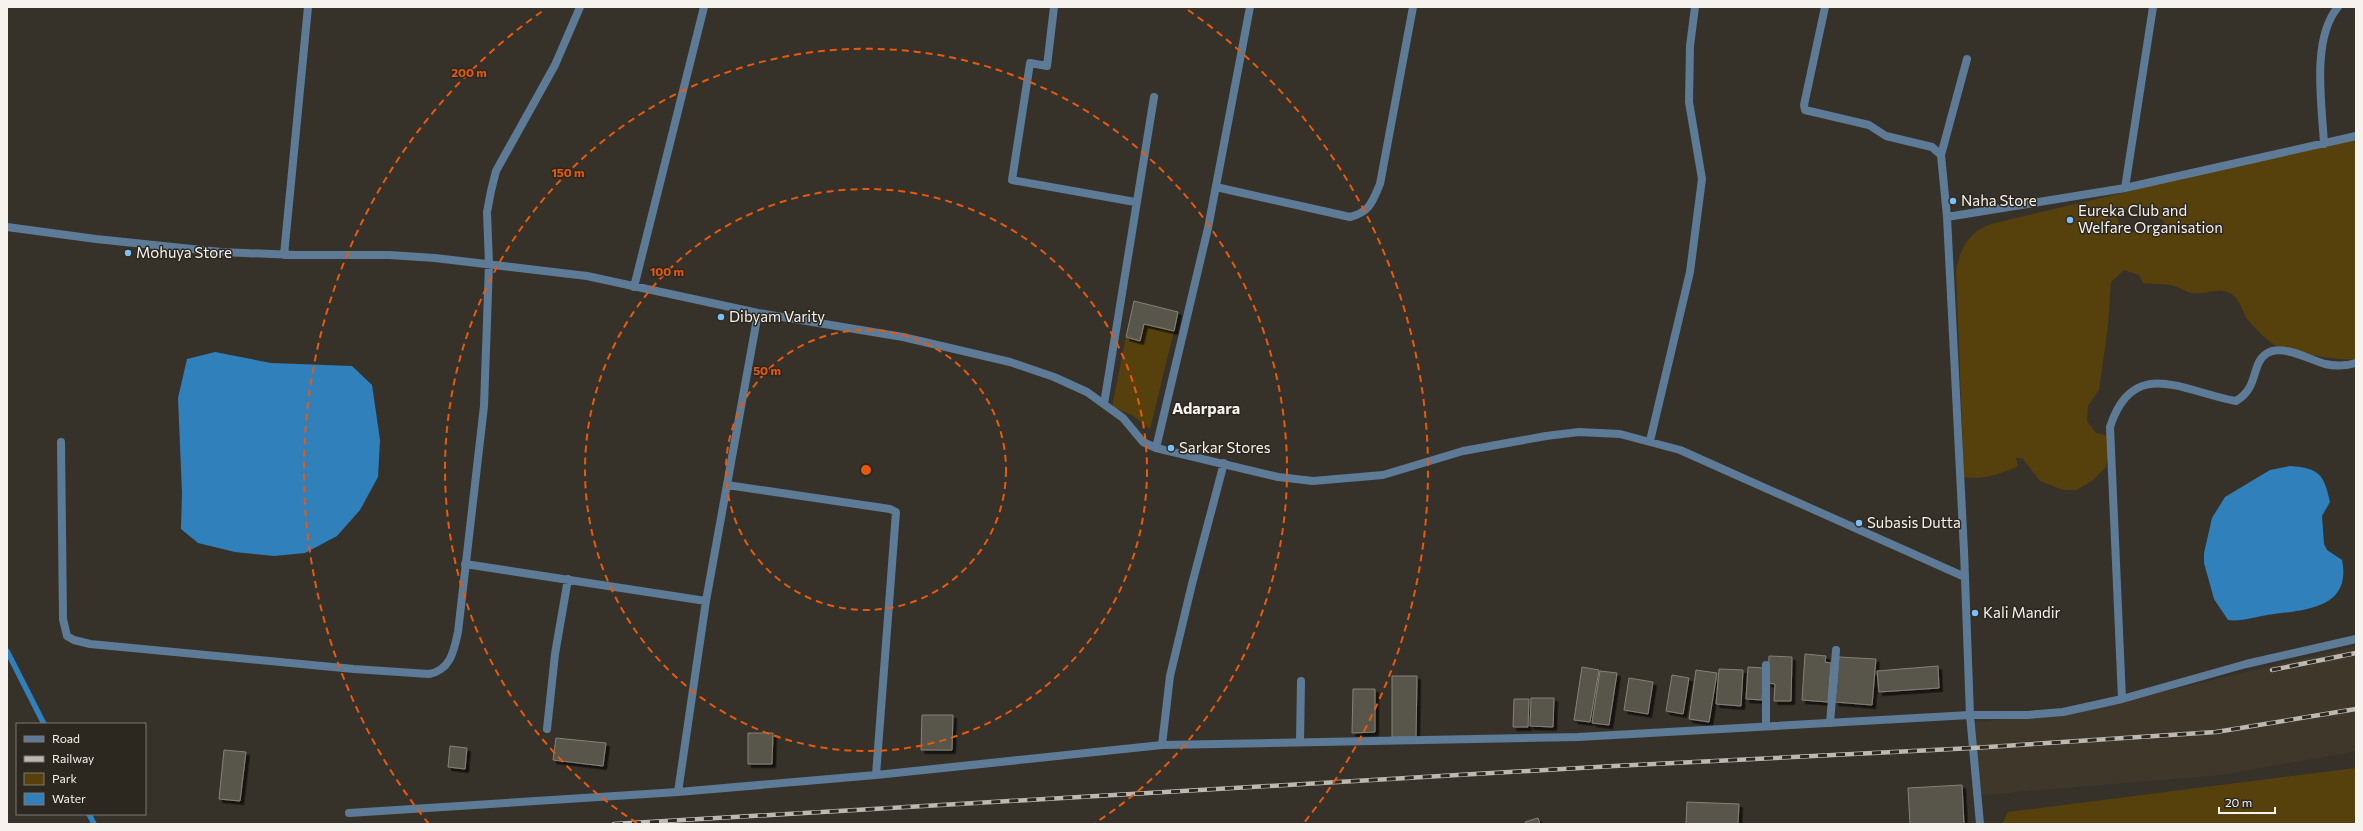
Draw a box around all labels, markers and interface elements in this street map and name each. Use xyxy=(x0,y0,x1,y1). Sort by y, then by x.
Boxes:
text: 200 m xyxy=(451,65,487,79)
text: 150 m xyxy=(551,165,585,179)
place label: Naha Store xyxy=(1961,191,2037,209)
marker: Naha Store xyxy=(1948,196,1958,206)
place label: Eureka Club and Welfare Organisation xyxy=(2078,201,2223,236)
marker: Eureka Club and Welfare Organisation xyxy=(2065,215,2075,225)
place label: Mohuya Store xyxy=(136,243,232,261)
marker: Mohuya Store xyxy=(123,248,133,258)
text: 100 m xyxy=(650,264,684,278)
place label: Dibyam Varity xyxy=(729,307,825,325)
marker: Dibyam Varity xyxy=(716,312,726,322)
text: 50 m xyxy=(753,363,781,377)
district label: Adarpara xyxy=(1172,398,1240,417)
place label: Sarkar Stores xyxy=(1179,438,1271,456)
marker: Sarkar Stores xyxy=(1166,443,1176,453)
centre of rings xyxy=(859,463,873,477)
place label: Subasis Dutta xyxy=(1867,513,1961,531)
marker: Subasis Dutta xyxy=(1854,518,1864,528)
place label: Kali Mandir xyxy=(1983,603,2061,621)
marker: Kali Mandir xyxy=(1970,608,1980,618)
legend xyxy=(16,723,146,815)
text: Road xyxy=(52,731,80,745)
text: Railway xyxy=(52,751,94,765)
text: Park xyxy=(52,771,78,785)
scale bar xyxy=(2219,789,2275,815)
text: Water xyxy=(52,791,86,805)
text: 20 m xyxy=(2225,795,2252,809)

